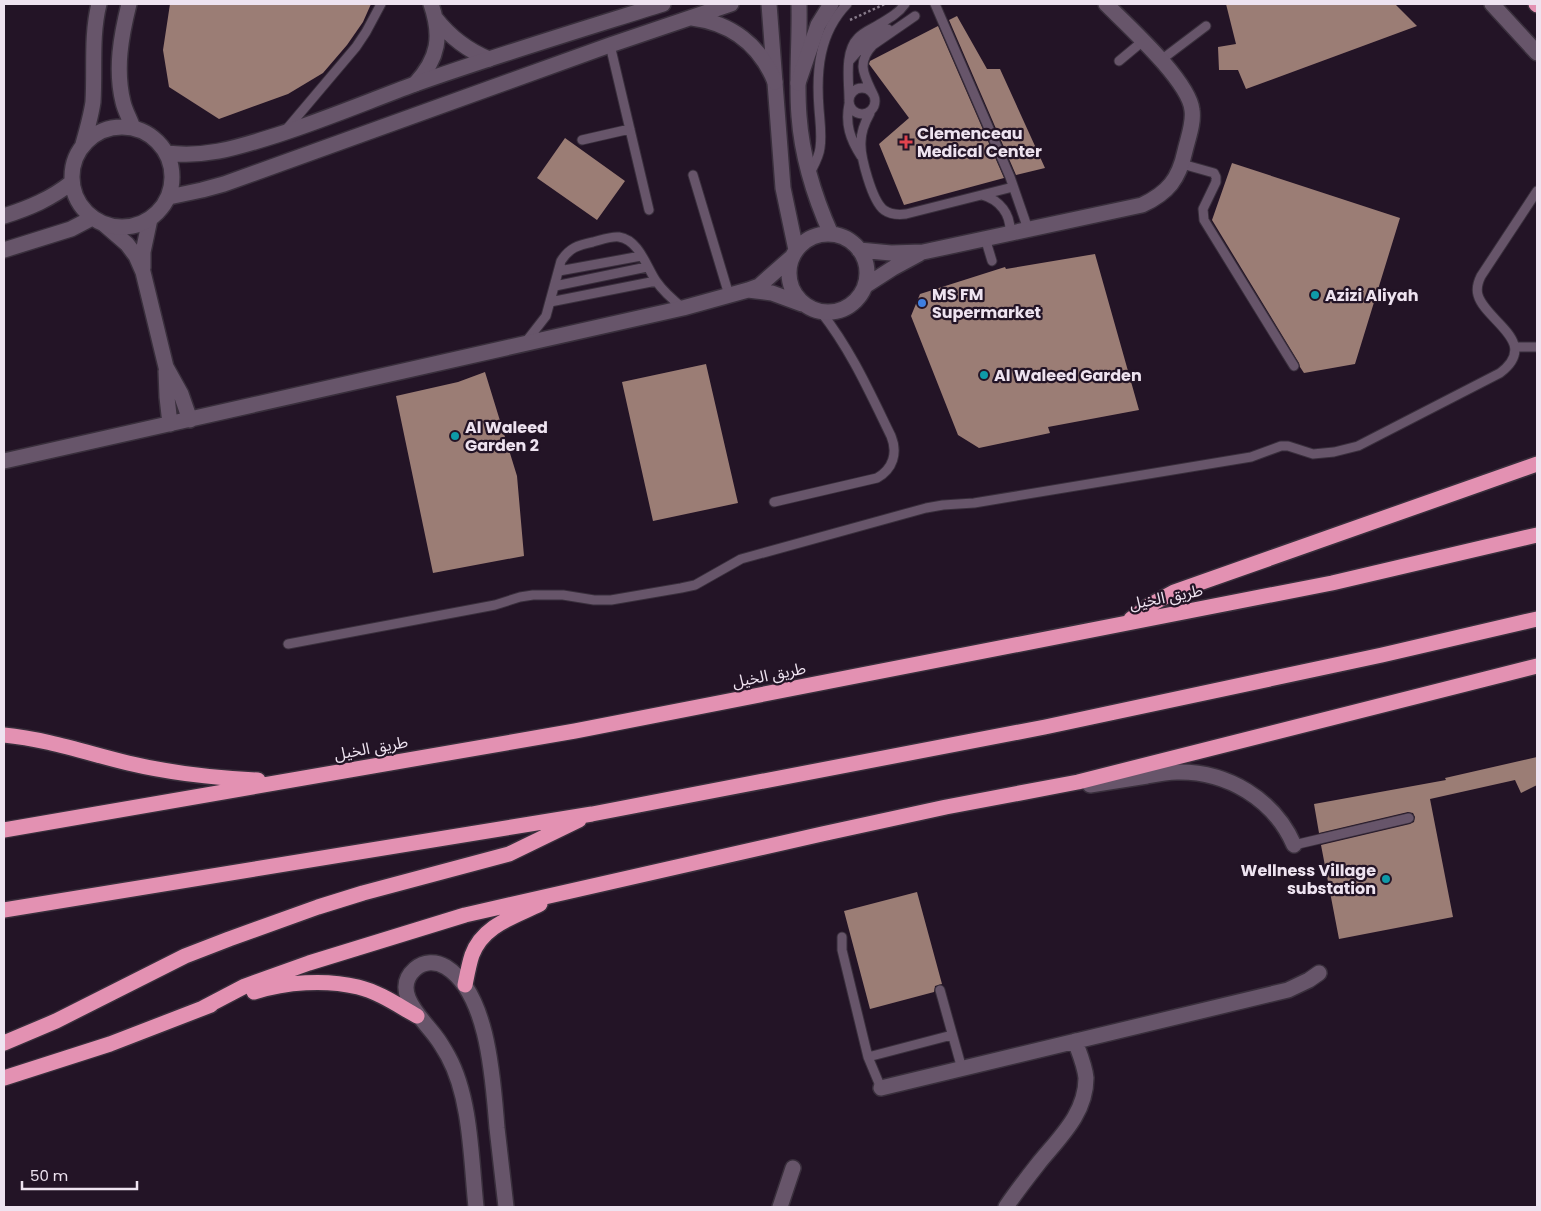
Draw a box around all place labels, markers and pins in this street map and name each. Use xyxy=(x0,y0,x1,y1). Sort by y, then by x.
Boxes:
place label: Clemenceau Medical Center xyxy=(917,122,1042,163)
marker: Clemenceau Medical Center xyxy=(899,135,913,149)
place label: MS FM Supermarket xyxy=(932,283,1041,324)
place label: Azizi Aliyah xyxy=(1325,284,1419,307)
marker: Azizi Aliyah xyxy=(1309,289,1321,301)
marker: MS FM Supermarket xyxy=(916,297,928,309)
place label: Al Waleed Garden xyxy=(994,364,1142,387)
marker: Al Waleed Garden xyxy=(978,369,990,381)
place label: Al Waleed Garden 2 xyxy=(465,416,548,457)
marker: Al Waleed Garden 2 xyxy=(449,430,461,442)
place label: Wellness Village substation xyxy=(1241,859,1376,900)
marker: Wellness Village substation xyxy=(1380,873,1392,885)

